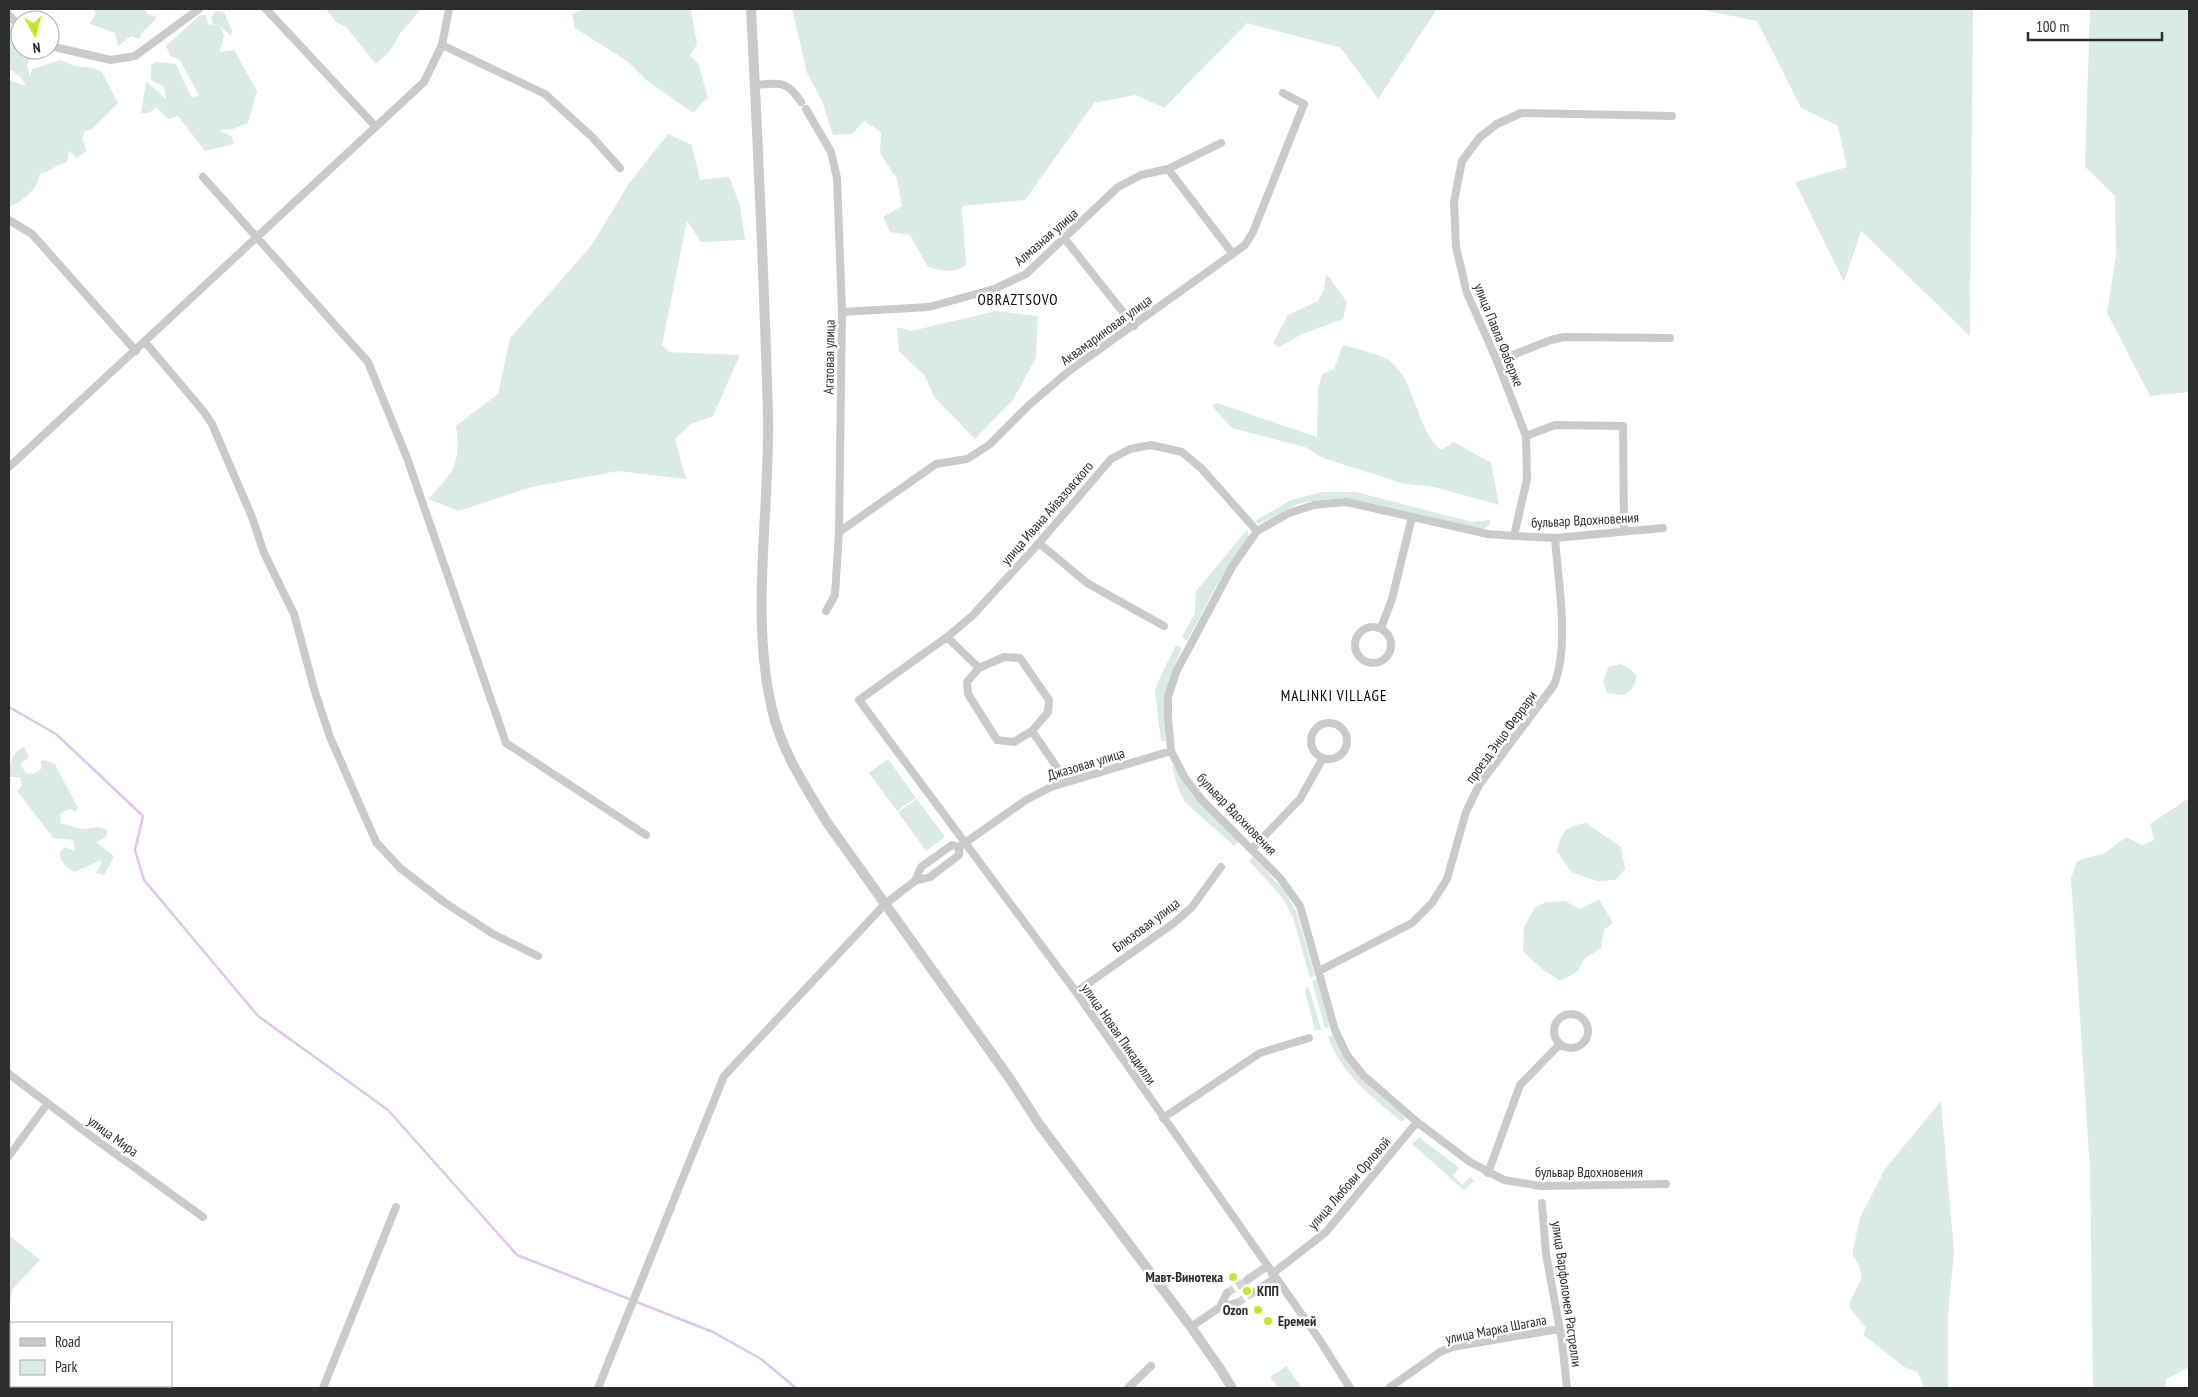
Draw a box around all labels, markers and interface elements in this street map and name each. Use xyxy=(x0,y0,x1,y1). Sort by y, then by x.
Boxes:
north arrow xyxy=(10,10,60,60)
scale bar xyxy=(2028,10,2162,42)
text: 100 m xyxy=(2036,17,2069,36)
text: N xyxy=(32,39,41,57)
street label: Алмазная улица xyxy=(1010,204,1082,270)
street label: улица Павла Фаберже xyxy=(1470,281,1528,390)
district label: OBRAZTSOVO xyxy=(977,290,1059,309)
street label: Аквамариновая улица xyxy=(1057,291,1155,369)
street label: Агатовая улица xyxy=(819,319,839,395)
street label: улица Ивана Айвазовского xyxy=(997,457,1097,569)
street label: бульвар Вдохновения xyxy=(1531,508,1639,532)
district label: MALINKI VILLAGE xyxy=(1281,686,1387,705)
street label: проезд Энцо Феррари xyxy=(1461,687,1541,787)
street label: Джазовая улица xyxy=(1045,744,1127,784)
street label: бульвар Вдохновения xyxy=(1193,769,1281,859)
street label: Блюзовая улица xyxy=(1109,894,1183,956)
street label: улица Новая Пикадилли xyxy=(1077,980,1161,1088)
street label: улица Мира xyxy=(84,1112,142,1160)
street label: улица Любови Орловой xyxy=(1304,1133,1394,1233)
street label: бульвар Вдохновения xyxy=(1535,1163,1643,1181)
street label: улица Варфоломея Растрелли xyxy=(1548,1220,1586,1368)
place label: Мавт-Винотека xyxy=(1145,1268,1223,1286)
marker: Мавт-Винотека xyxy=(1227,1271,1239,1283)
place label: КПП xyxy=(1257,1282,1279,1300)
marker: КПП xyxy=(1241,1285,1253,1297)
place label: Ozon xyxy=(1223,1301,1248,1319)
marker: Ozon xyxy=(1252,1304,1264,1316)
street label: улица Марка Шагала xyxy=(1444,1310,1548,1348)
place label: Еремей xyxy=(1278,1312,1316,1330)
marker: Еремей xyxy=(1262,1315,1274,1327)
legend xyxy=(10,1322,172,1387)
text: Road xyxy=(55,1332,81,1351)
text: Park xyxy=(55,1357,77,1376)

